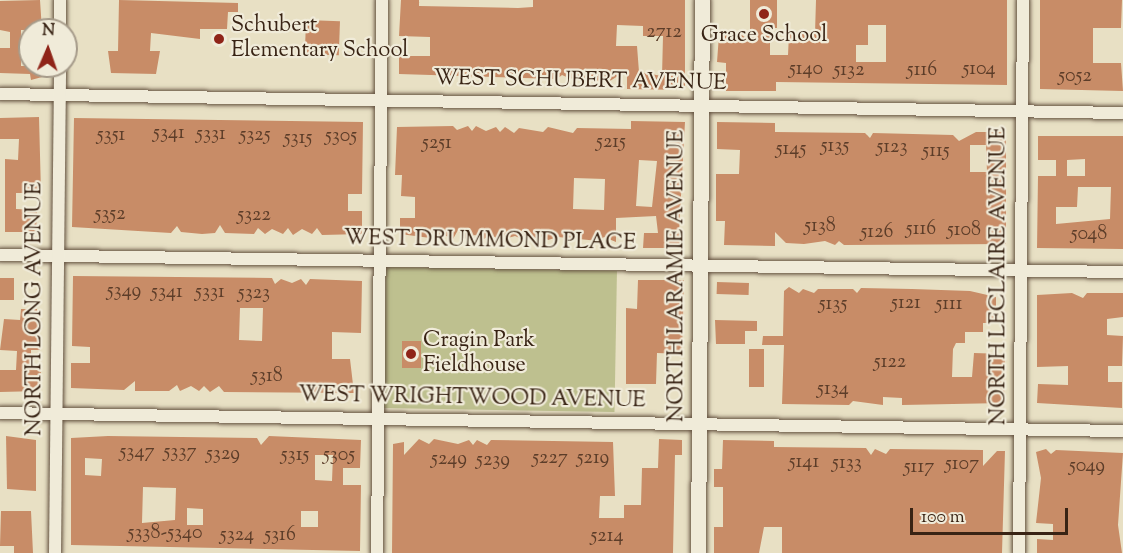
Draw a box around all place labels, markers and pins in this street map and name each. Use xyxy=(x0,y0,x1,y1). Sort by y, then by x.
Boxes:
marker: Grace School xyxy=(757,7,771,21)
place label: Schubert Elementary School xyxy=(231,13,408,64)
place label: Grace School xyxy=(701,24,827,50)
marker: Schubert Elementary School xyxy=(212,32,226,46)
place label: Cragin Park Fieldhouse xyxy=(423,328,535,380)
marker: Cragin Park Fieldhouse xyxy=(404,347,418,361)

